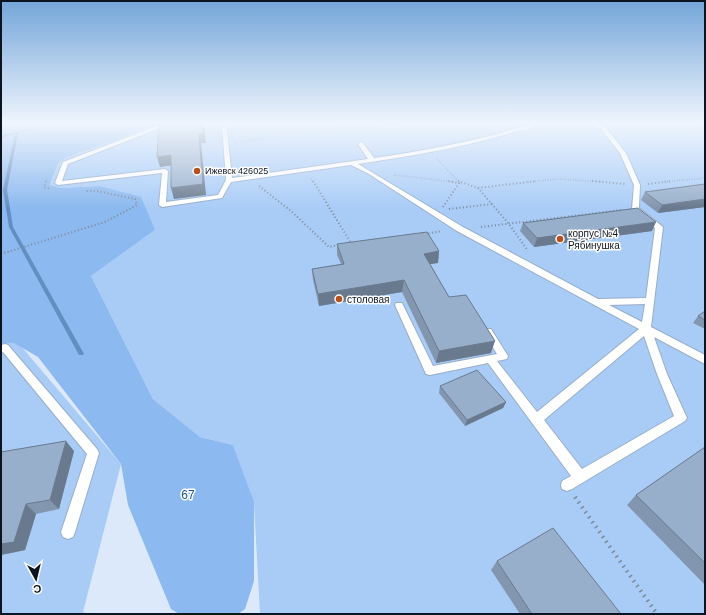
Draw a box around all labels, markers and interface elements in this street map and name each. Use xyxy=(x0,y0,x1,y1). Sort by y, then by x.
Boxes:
marker: Ижевск 426025 xyxy=(192,166,202,176)
place label: Ижевск 426025 xyxy=(205,166,268,176)
place label: корпус №4 Рябинушка xyxy=(568,228,620,251)
marker: корпус №4 Рябинушка xyxy=(555,234,565,244)
marker: столовая xyxy=(334,294,344,304)
place label: столовая xyxy=(347,294,390,305)
park label: 67 xyxy=(181,488,195,502)
north arrow xyxy=(16,559,56,599)
text: С xyxy=(33,582,42,595)

